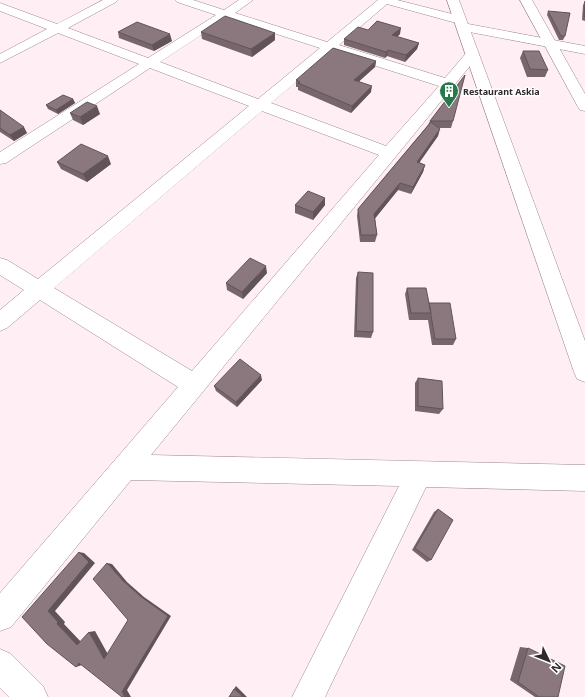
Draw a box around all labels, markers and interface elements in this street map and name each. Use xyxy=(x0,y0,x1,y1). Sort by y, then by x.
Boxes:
building icon: Restaurant Askia xyxy=(438,80,460,108)
place label: Restaurant Askia xyxy=(463,85,540,98)
north arrow xyxy=(529,641,569,681)
text: N xyxy=(548,660,565,677)

